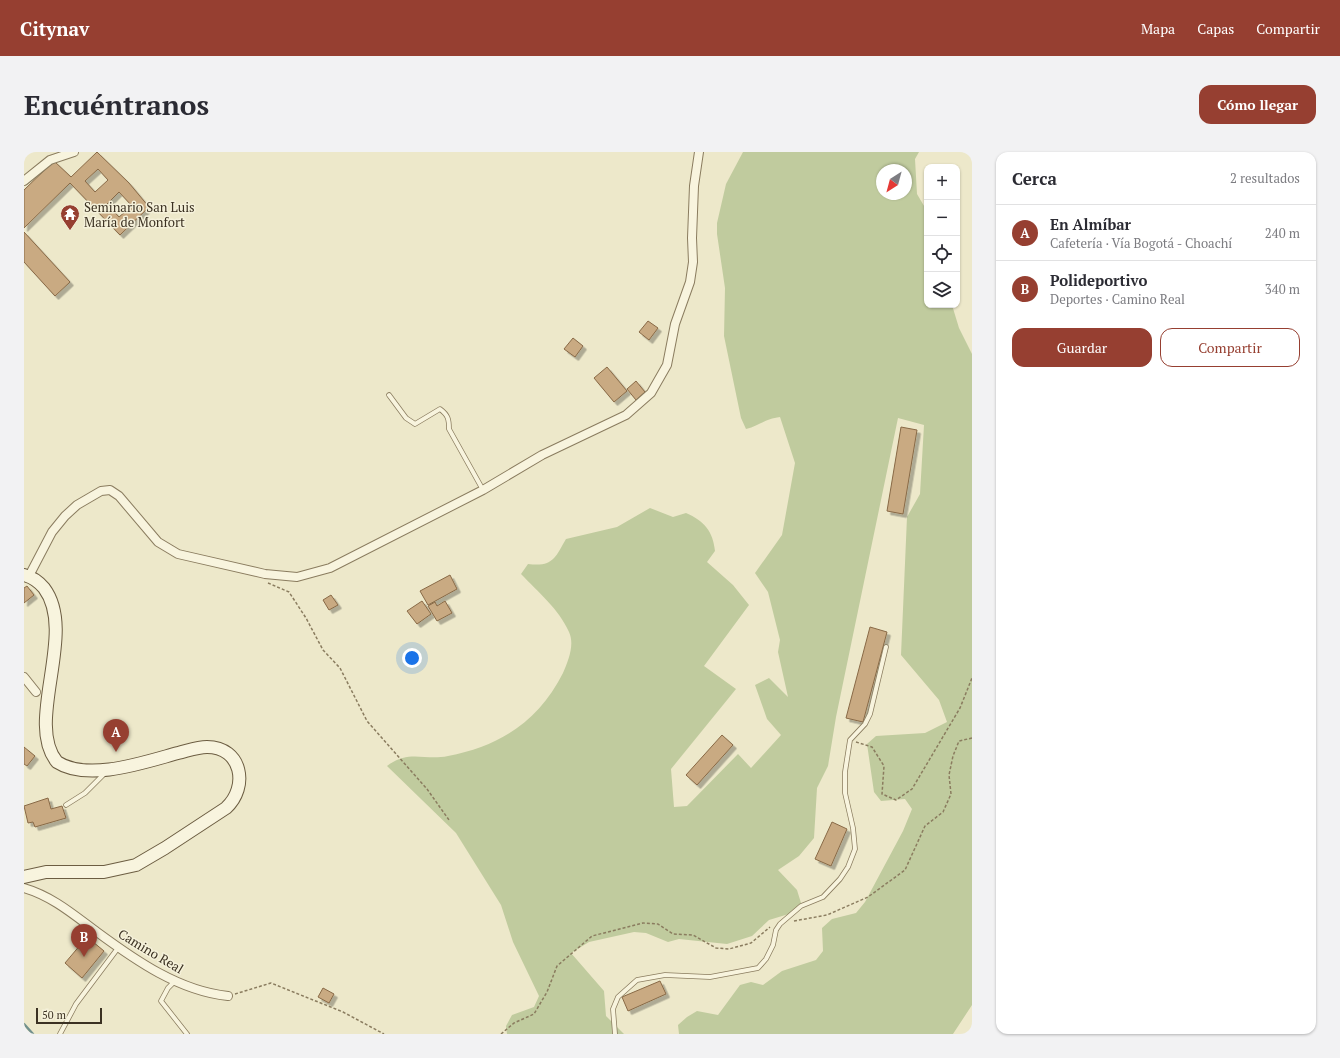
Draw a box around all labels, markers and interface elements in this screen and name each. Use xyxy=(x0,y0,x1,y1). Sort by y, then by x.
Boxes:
text: Citynav xyxy=(20,16,89,41)
text: Mapa xyxy=(1141,19,1175,38)
text: Capas xyxy=(1197,19,1234,38)
text: Compartir xyxy=(1256,19,1320,38)
button: Cómo llegar xyxy=(1199,85,1316,124)
text: Encuéntranos xyxy=(24,86,209,123)
north arrow xyxy=(876,164,912,200)
map controls xyxy=(924,164,960,308)
button: + xyxy=(924,164,960,200)
text: Cerca xyxy=(1012,167,1057,190)
text: 2 resultados xyxy=(1230,169,1300,187)
place label: Seminario San Luis María de Monfort xyxy=(84,198,195,231)
button: − xyxy=(924,200,960,236)
temple icon: Seminario San Luis María de Monfort xyxy=(59,203,81,231)
text: En Almíbar xyxy=(1050,214,1131,234)
text: A xyxy=(1020,224,1030,242)
text: 240 m xyxy=(1265,224,1300,242)
text: Cafetería · Vía Bogotá - Choachí xyxy=(1050,234,1232,252)
button: locate xyxy=(924,236,960,272)
text: Polideportivo xyxy=(1050,270,1147,290)
button: layers xyxy=(924,272,960,308)
text: B xyxy=(1021,280,1029,298)
text: 340 m xyxy=(1265,280,1300,298)
text: Deportes · Camino Real xyxy=(1050,290,1185,308)
button: Guardar xyxy=(1012,328,1152,367)
button: Compartir xyxy=(1160,328,1300,367)
your location xyxy=(402,648,422,668)
pin: A xyxy=(103,719,129,752)
pin: B xyxy=(71,924,97,957)
street label: Camino Real xyxy=(115,924,187,978)
scale bar xyxy=(36,1006,102,1025)
text: 50 m xyxy=(42,1008,66,1022)

